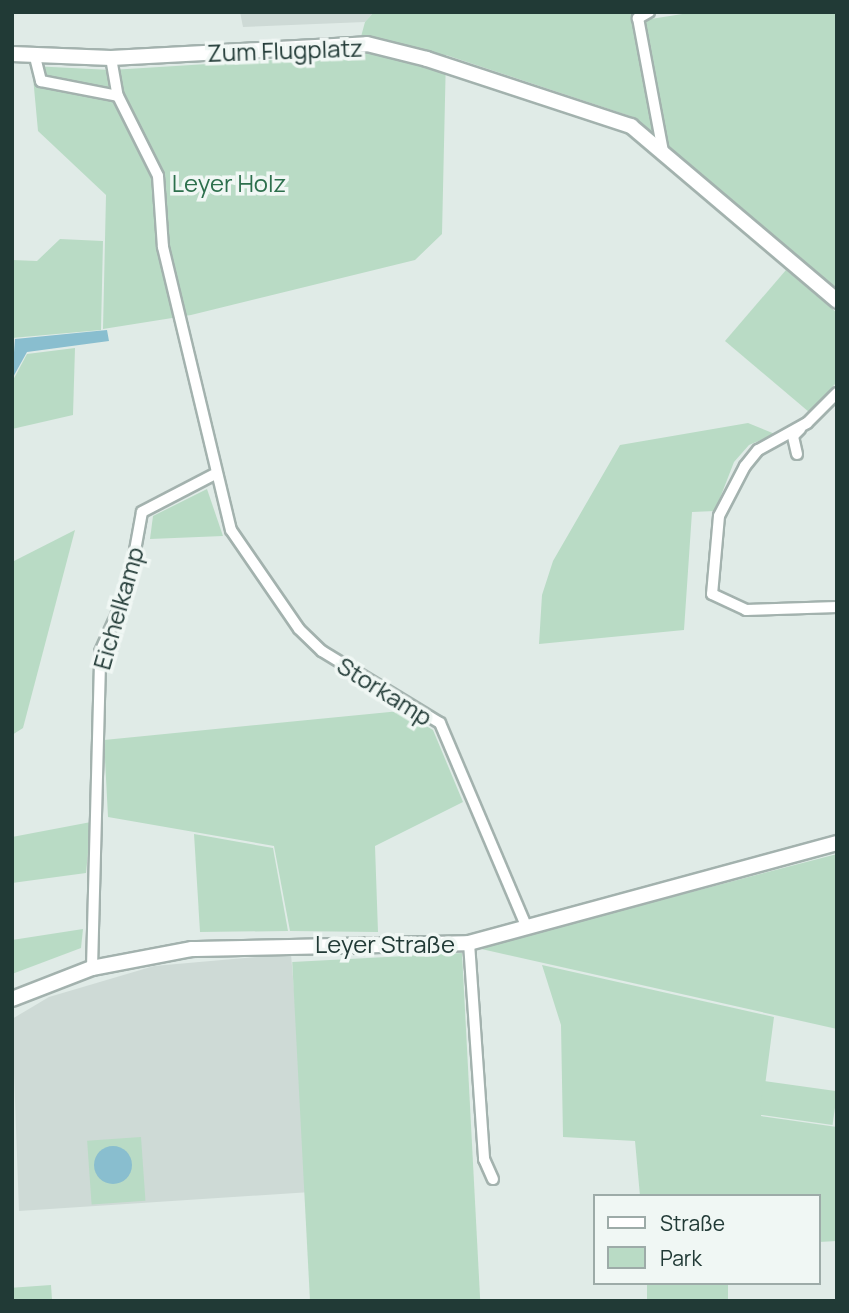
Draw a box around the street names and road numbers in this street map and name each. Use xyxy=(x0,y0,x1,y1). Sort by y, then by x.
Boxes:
street label: Zum Flugplatz xyxy=(207,33,363,67)
street label: Eichelkamp xyxy=(87,543,149,673)
street label: Storkamp xyxy=(332,651,438,731)
street label: Leyer Straße xyxy=(315,930,455,958)

